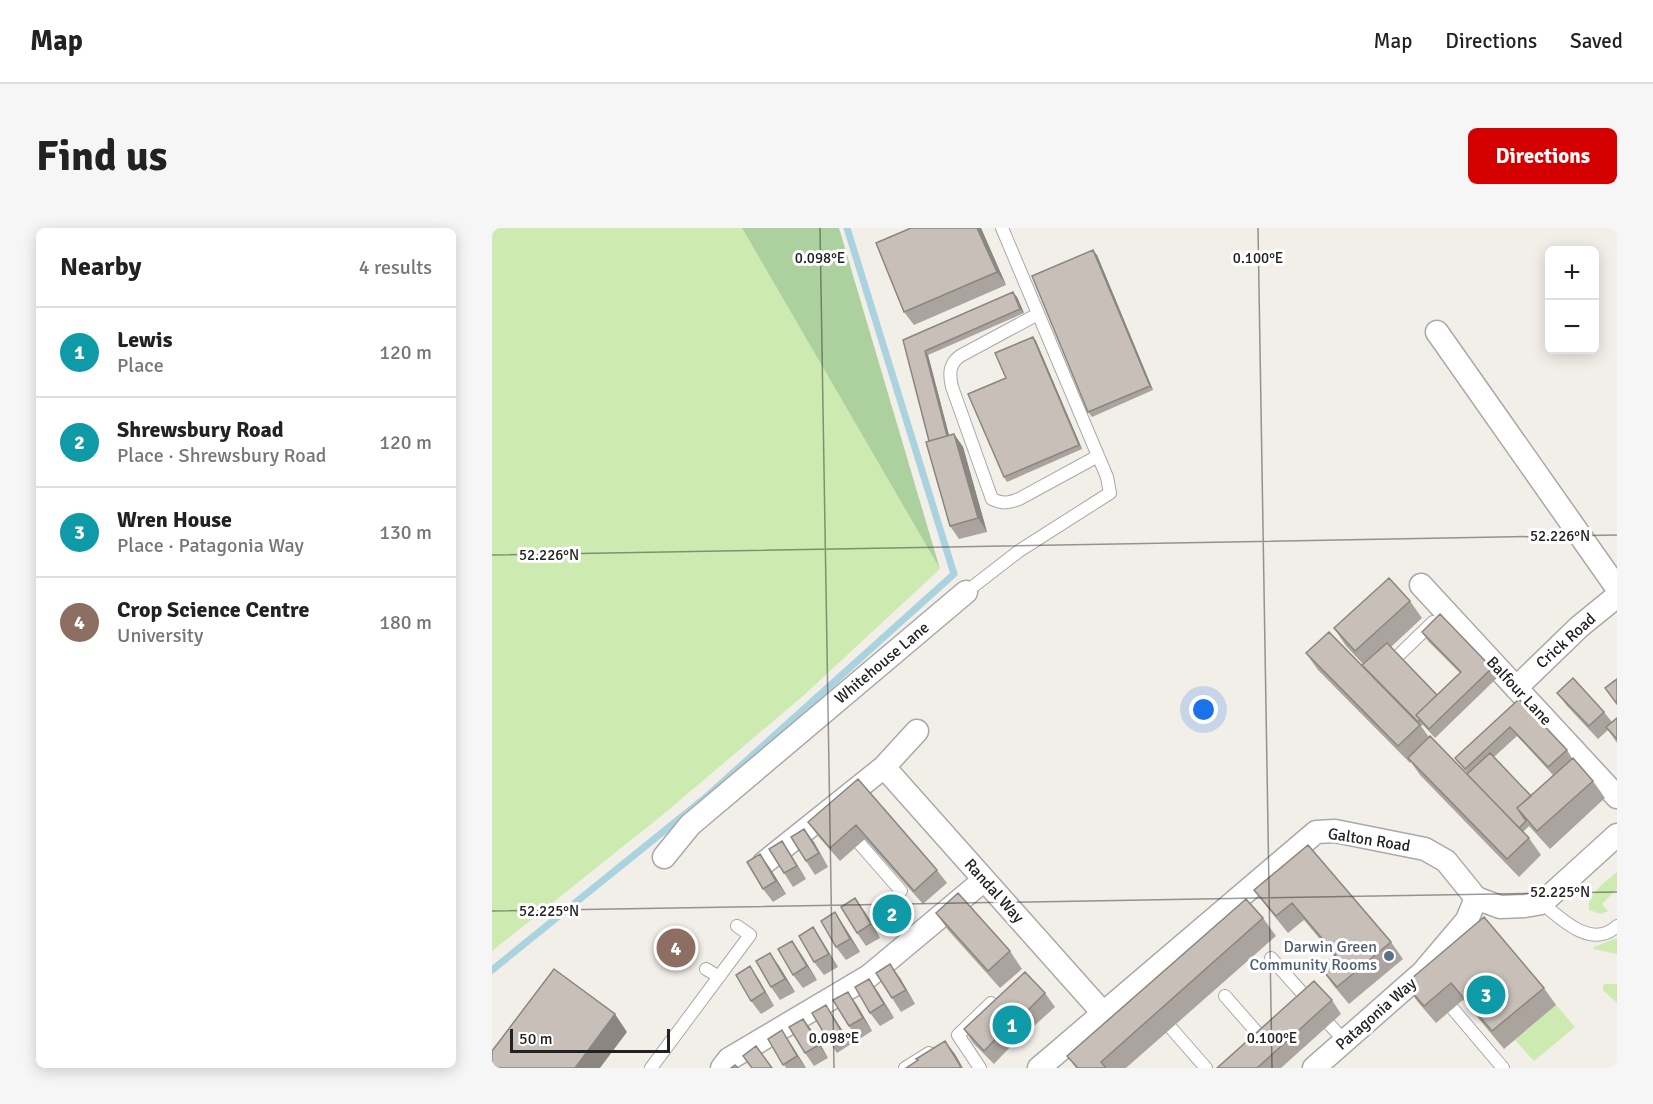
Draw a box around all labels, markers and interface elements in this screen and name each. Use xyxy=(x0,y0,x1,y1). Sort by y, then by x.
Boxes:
text: Map xyxy=(30,24,83,58)
text: Map xyxy=(1374,28,1412,54)
text: Directions xyxy=(1445,28,1537,54)
text: Saved xyxy=(1570,28,1623,54)
button: Directions xyxy=(1468,128,1617,184)
text: Find us xyxy=(36,131,167,182)
map controls xyxy=(1545,246,1599,354)
button: + xyxy=(1545,246,1599,300)
text: 0.098°E xyxy=(795,249,845,267)
text: 0.100°E xyxy=(1233,249,1283,267)
text: Nearby xyxy=(60,251,141,283)
text: 4 results xyxy=(359,255,432,280)
button: − xyxy=(1545,300,1599,354)
text: Lewis xyxy=(117,326,172,353)
text: 1 xyxy=(74,340,85,365)
text: 120 m xyxy=(379,340,432,365)
text: Place xyxy=(117,353,164,378)
text: Shrewsbury Road xyxy=(117,416,284,443)
text: 2 xyxy=(74,430,85,455)
text: 120 m xyxy=(379,430,432,455)
text: Place · Shrewsbury Road xyxy=(117,443,326,468)
text: Wren House xyxy=(117,506,232,533)
text: 3 xyxy=(74,520,85,545)
text: 130 m xyxy=(379,520,432,545)
text: 52.226°N xyxy=(1530,527,1590,545)
text: Place · Patagonia Way xyxy=(117,533,304,558)
text: 52.226°N xyxy=(519,546,579,564)
text: Crop Science Centre xyxy=(117,596,309,623)
street label: Crick Road xyxy=(1532,609,1600,673)
text: 4 xyxy=(74,610,85,635)
text: 180 m xyxy=(379,610,432,635)
street label: Whitehouse Lane xyxy=(831,618,933,708)
text: University xyxy=(117,623,203,648)
street label: Balfour Lane xyxy=(1482,652,1556,730)
your location xyxy=(1189,695,1218,724)
street label: Galton Road xyxy=(1326,824,1412,856)
street label: Randal Way xyxy=(960,855,1028,928)
text: 52.225°N xyxy=(1530,883,1590,901)
pin: 2 xyxy=(872,892,912,936)
text: 52.225°N xyxy=(519,902,579,920)
pin: 4 xyxy=(656,926,696,970)
place label: Darwin Green Community Rooms xyxy=(1249,937,1377,975)
marker: Darwin Green Community Rooms xyxy=(1382,949,1396,963)
pin: 3 xyxy=(1466,972,1506,1017)
street label: Patagonia Way xyxy=(1332,973,1421,1054)
pin: 1 xyxy=(992,1002,1032,1048)
scale bar xyxy=(510,1026,670,1054)
text: 50 m xyxy=(519,1029,553,1049)
text: 0.098°E xyxy=(809,1029,859,1047)
text: 0.100°E xyxy=(1247,1029,1297,1047)

